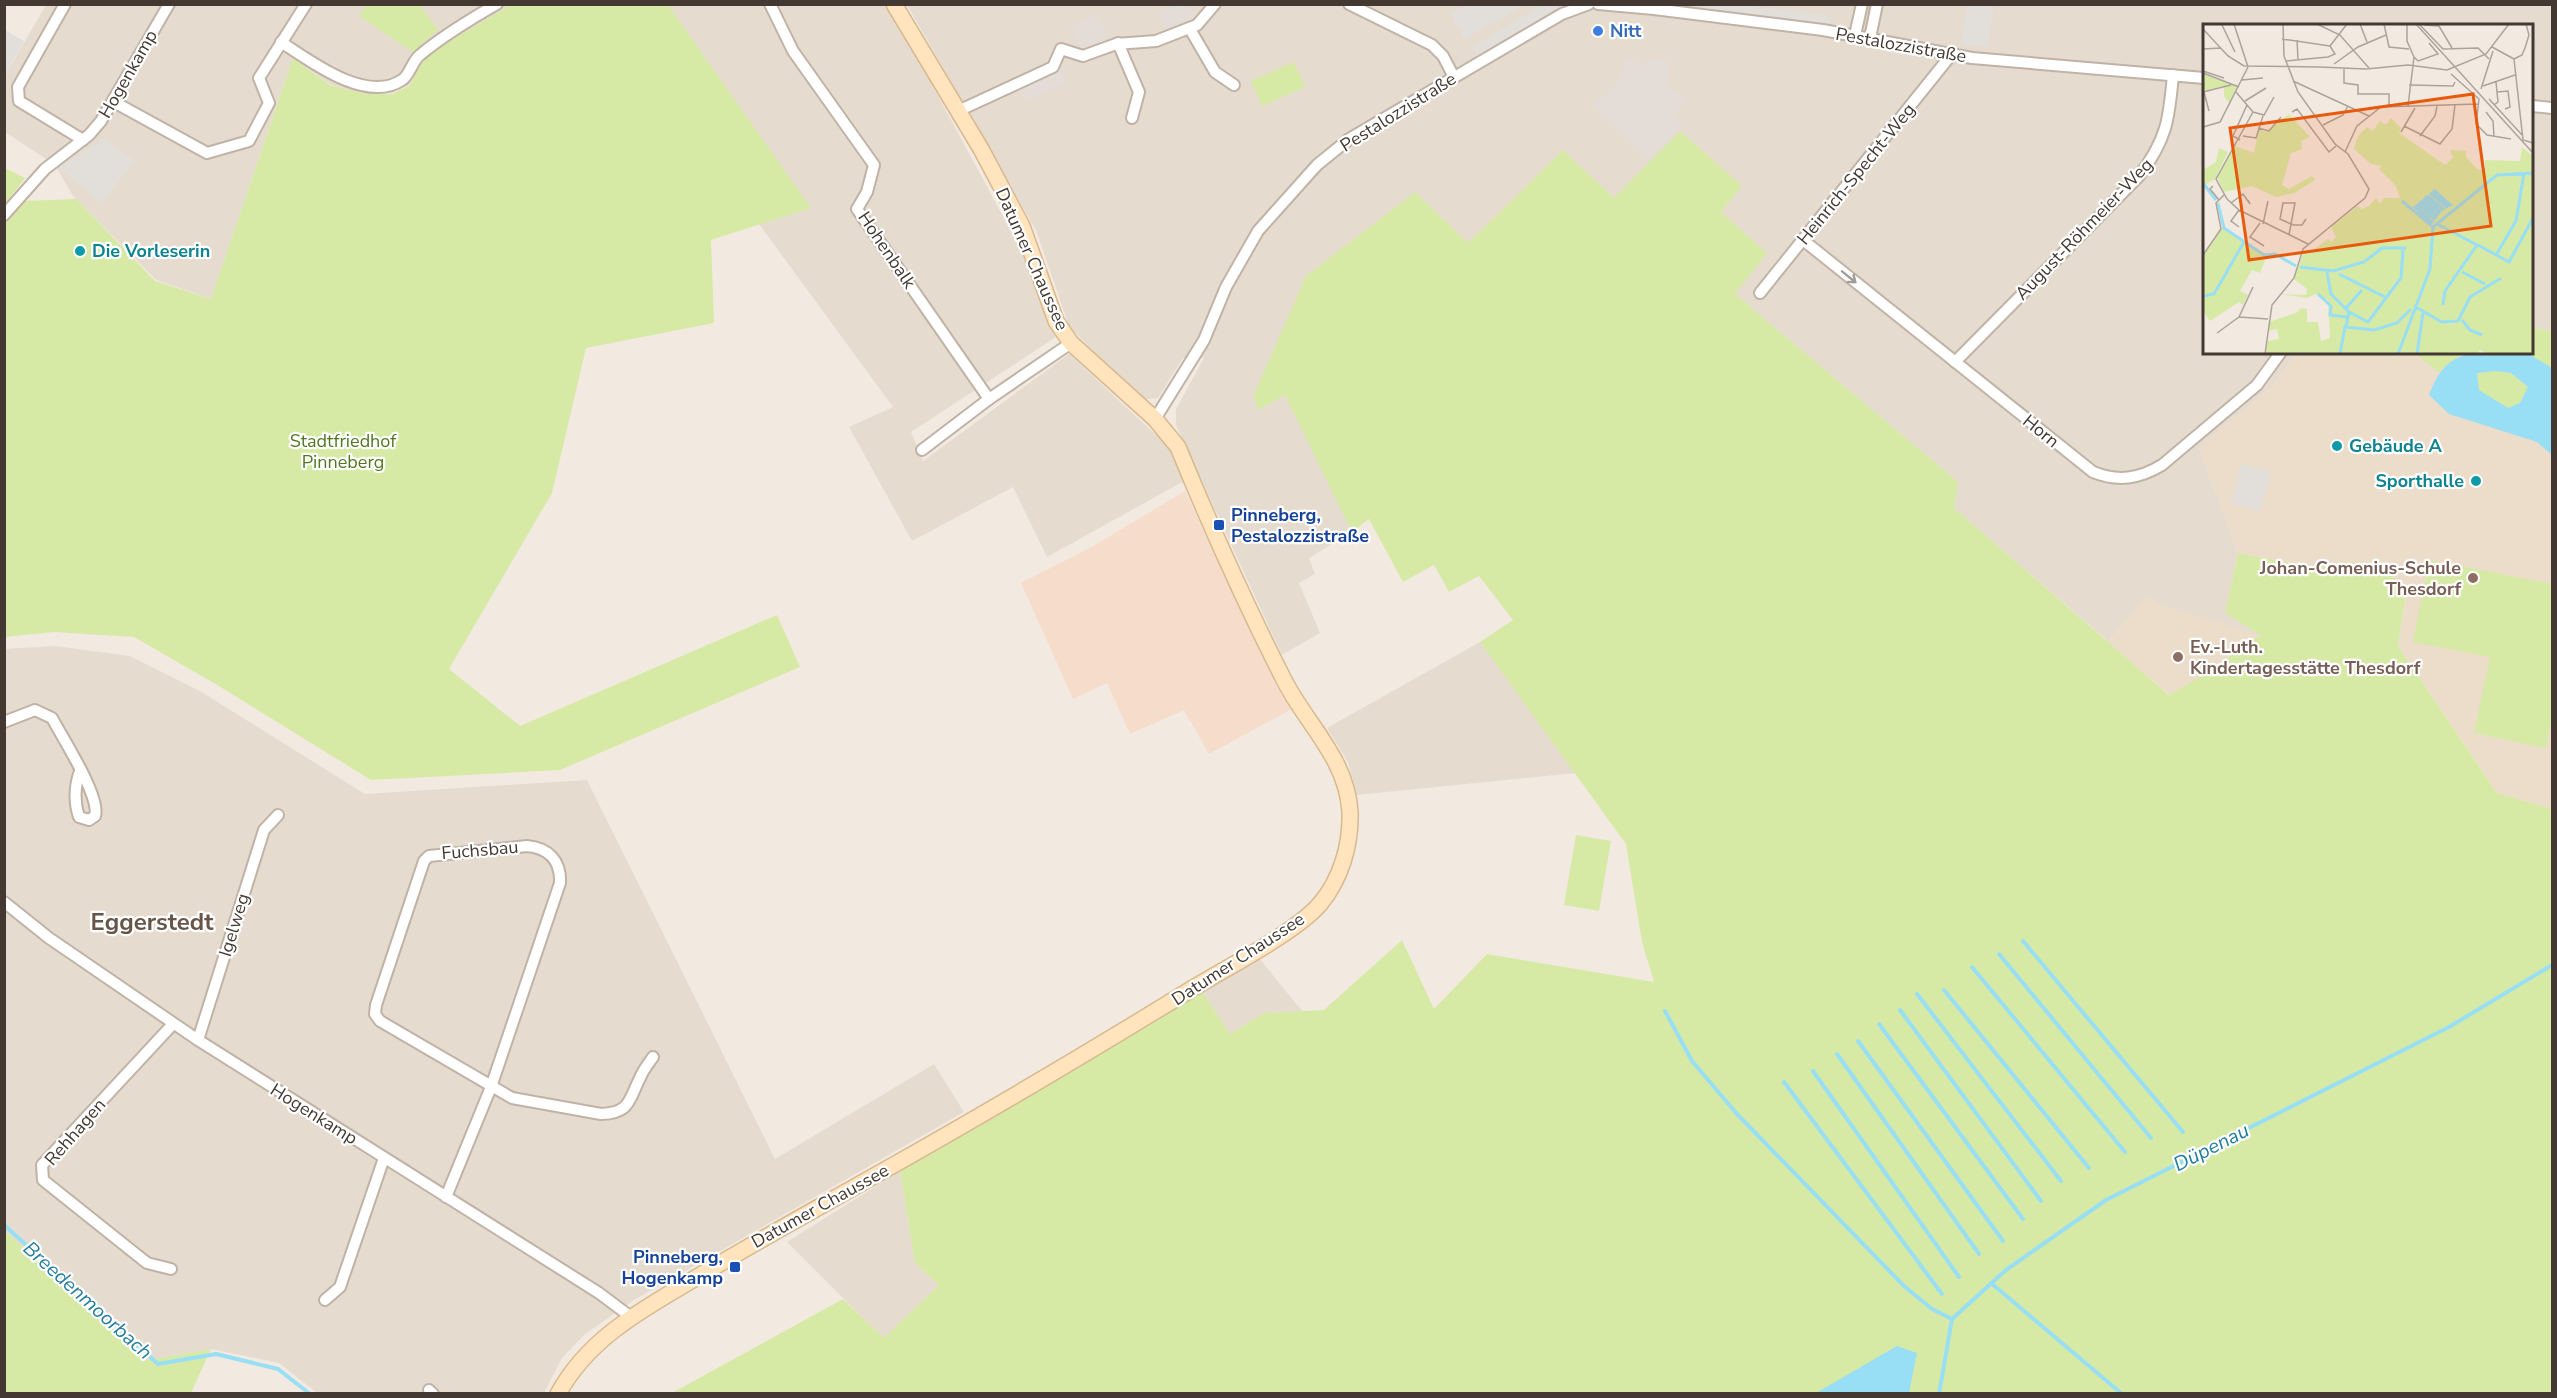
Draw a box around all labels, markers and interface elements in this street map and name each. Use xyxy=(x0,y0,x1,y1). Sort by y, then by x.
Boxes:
place label: Nitt xyxy=(1610,19,1641,43)
street label: Pestalozzistraße xyxy=(1834,22,1968,68)
marker: Nitt xyxy=(1591,24,1605,38)
inset map xyxy=(2203,24,2533,354)
street label: Hogenkamp xyxy=(93,25,163,123)
street label: Pestalozzistraße xyxy=(1336,67,1460,157)
street label: Heinrich-Specht-Weg xyxy=(1791,98,1921,250)
street label: August-Röhmeier-Weg xyxy=(2010,153,2158,305)
street label: Datumer Chaussee xyxy=(990,184,1074,334)
street label: Hohenbalk xyxy=(852,207,922,294)
place label: Die Vorleserin xyxy=(92,239,210,263)
marker: Die Vorleserin xyxy=(73,244,87,258)
one-way arrow xyxy=(1841,270,1857,283)
street label: Horn xyxy=(2018,409,2064,453)
park label: Stadtfriedhof Pinneberg xyxy=(290,429,397,474)
place label: Gebäude A xyxy=(2349,434,2442,458)
marker: Gebäude A xyxy=(2330,439,2344,453)
place label: Sporthalle xyxy=(2375,469,2464,493)
marker: Sporthalle xyxy=(2469,474,2483,488)
place label: Pinneberg, Pestalozzistraße xyxy=(1231,503,1369,548)
marker: Pinneberg, Pestalozzistraße xyxy=(1212,518,1226,532)
place label: Johan-Comenius-Schule Thesdorf xyxy=(2259,556,2461,601)
marker: Johan-Comenius-Schule Thesdorf xyxy=(2466,571,2480,585)
place label: Ev.-Luth. Kindertagesstätte Thesdorf xyxy=(2190,635,2421,680)
marker: Ev.-Luth. Kindertagesstätte Thesdorf xyxy=(2171,650,2185,664)
street label: Fuchsbau xyxy=(441,835,519,865)
street label: Igelweg xyxy=(213,890,255,960)
district label: Eggerstedt xyxy=(91,906,214,938)
street label: Datumer Chaussee xyxy=(1167,907,1309,1011)
street label: Hogenkamp xyxy=(266,1078,362,1150)
street label: Rehhagen xyxy=(39,1093,111,1171)
water label: Düpenau xyxy=(2169,1117,2254,1178)
street label: Datumer Chaussee xyxy=(747,1158,893,1254)
water label: Breedenmoorbach xyxy=(17,1235,158,1366)
place label: Pinneberg, Hogenkamp xyxy=(622,1245,723,1290)
marker: Pinneberg, Hogenkamp xyxy=(728,1260,742,1274)

